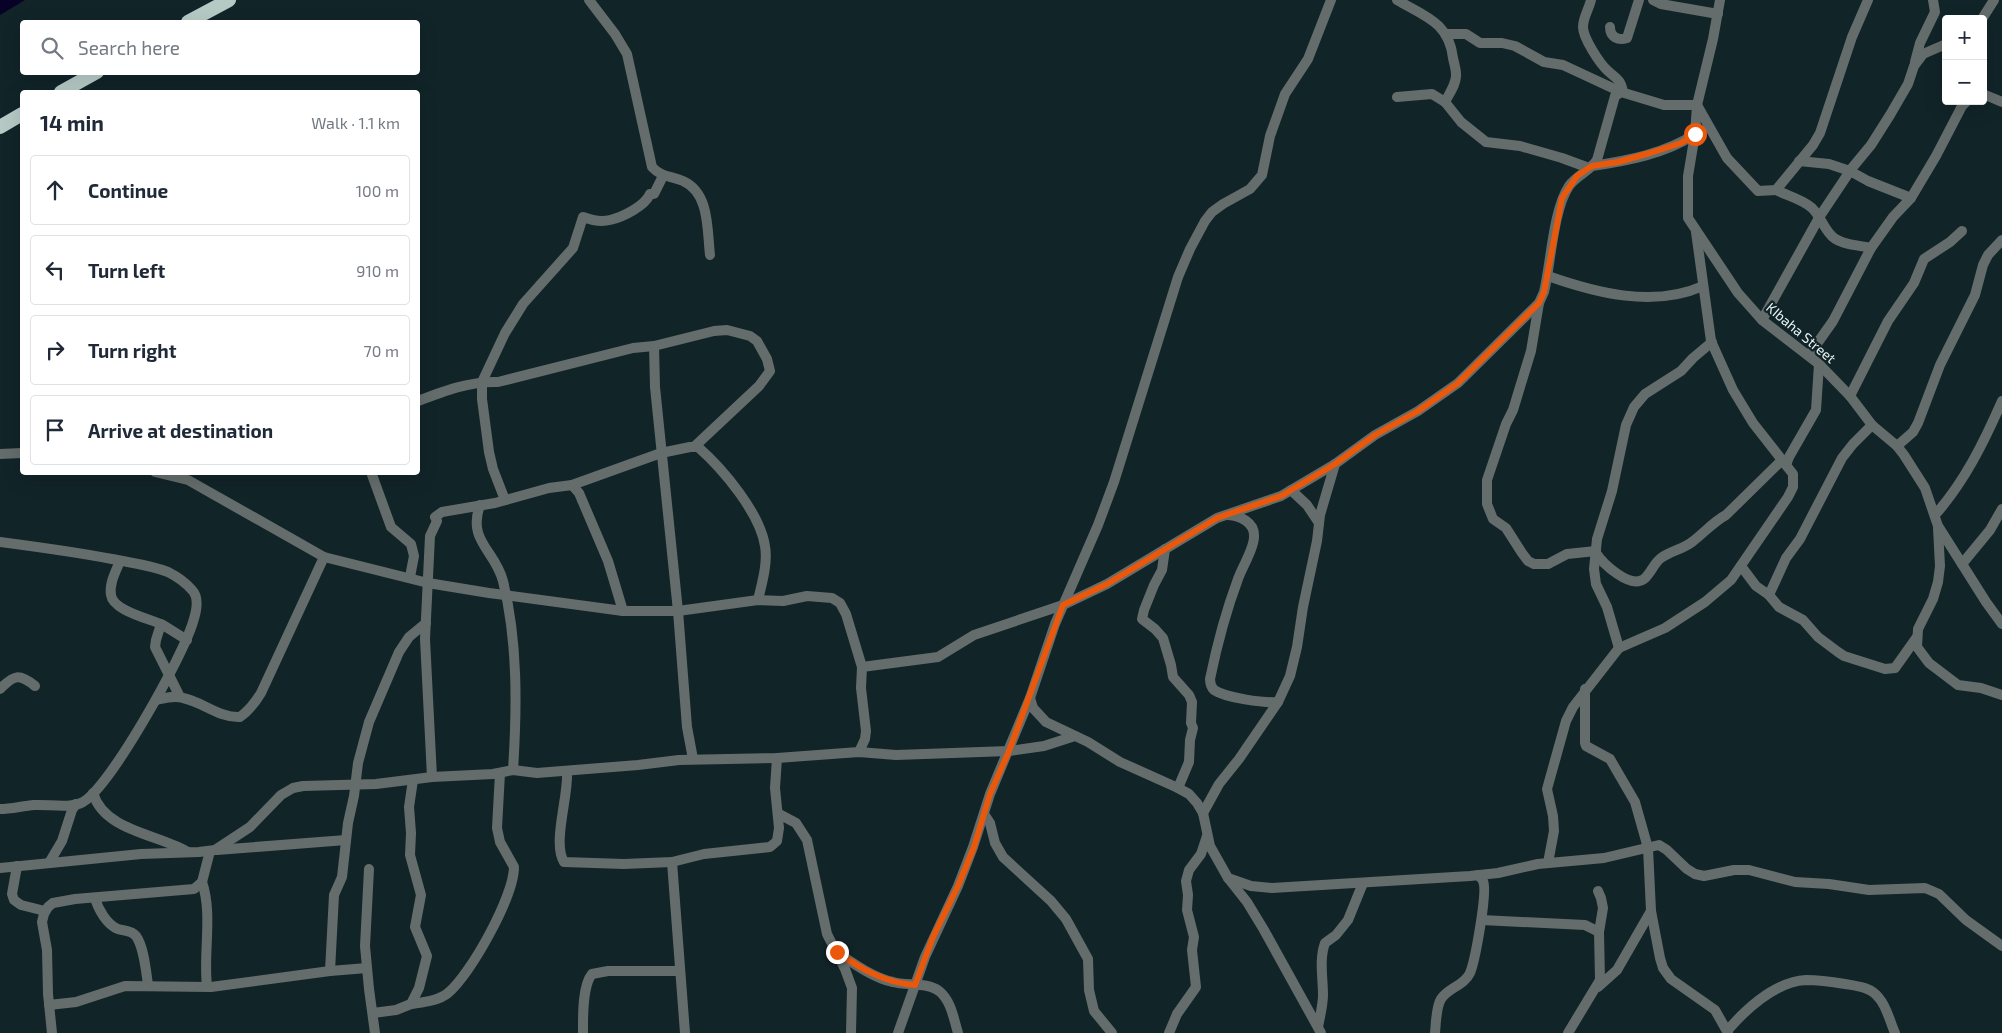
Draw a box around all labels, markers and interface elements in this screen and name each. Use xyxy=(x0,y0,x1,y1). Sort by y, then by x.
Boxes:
map controls xyxy=(1942,15,1987,105)
button: + xyxy=(1942,15,1987,60)
search box xyxy=(20,20,420,75)
icon: search xyxy=(38,34,66,62)
text: Search here xyxy=(78,36,180,59)
button: − xyxy=(1942,60,1987,105)
text: 14 min xyxy=(40,110,104,135)
text: Walk · 1.1 km xyxy=(311,113,400,132)
route start xyxy=(1684,123,1707,146)
icon: ahead xyxy=(41,176,69,204)
text: Continue xyxy=(88,179,168,202)
text: 100 m xyxy=(356,181,399,200)
icon: left xyxy=(41,256,69,284)
text: Turn left xyxy=(88,259,165,282)
text: 910 m xyxy=(356,261,399,280)
street label: KIbaha Street xyxy=(1763,299,1840,367)
icon: right xyxy=(41,336,69,364)
text: Turn right xyxy=(88,339,176,362)
text: 70 m xyxy=(364,341,399,360)
icon: arrive xyxy=(41,416,69,444)
text: Arrive at destination xyxy=(88,419,273,442)
route end xyxy=(826,941,849,964)

